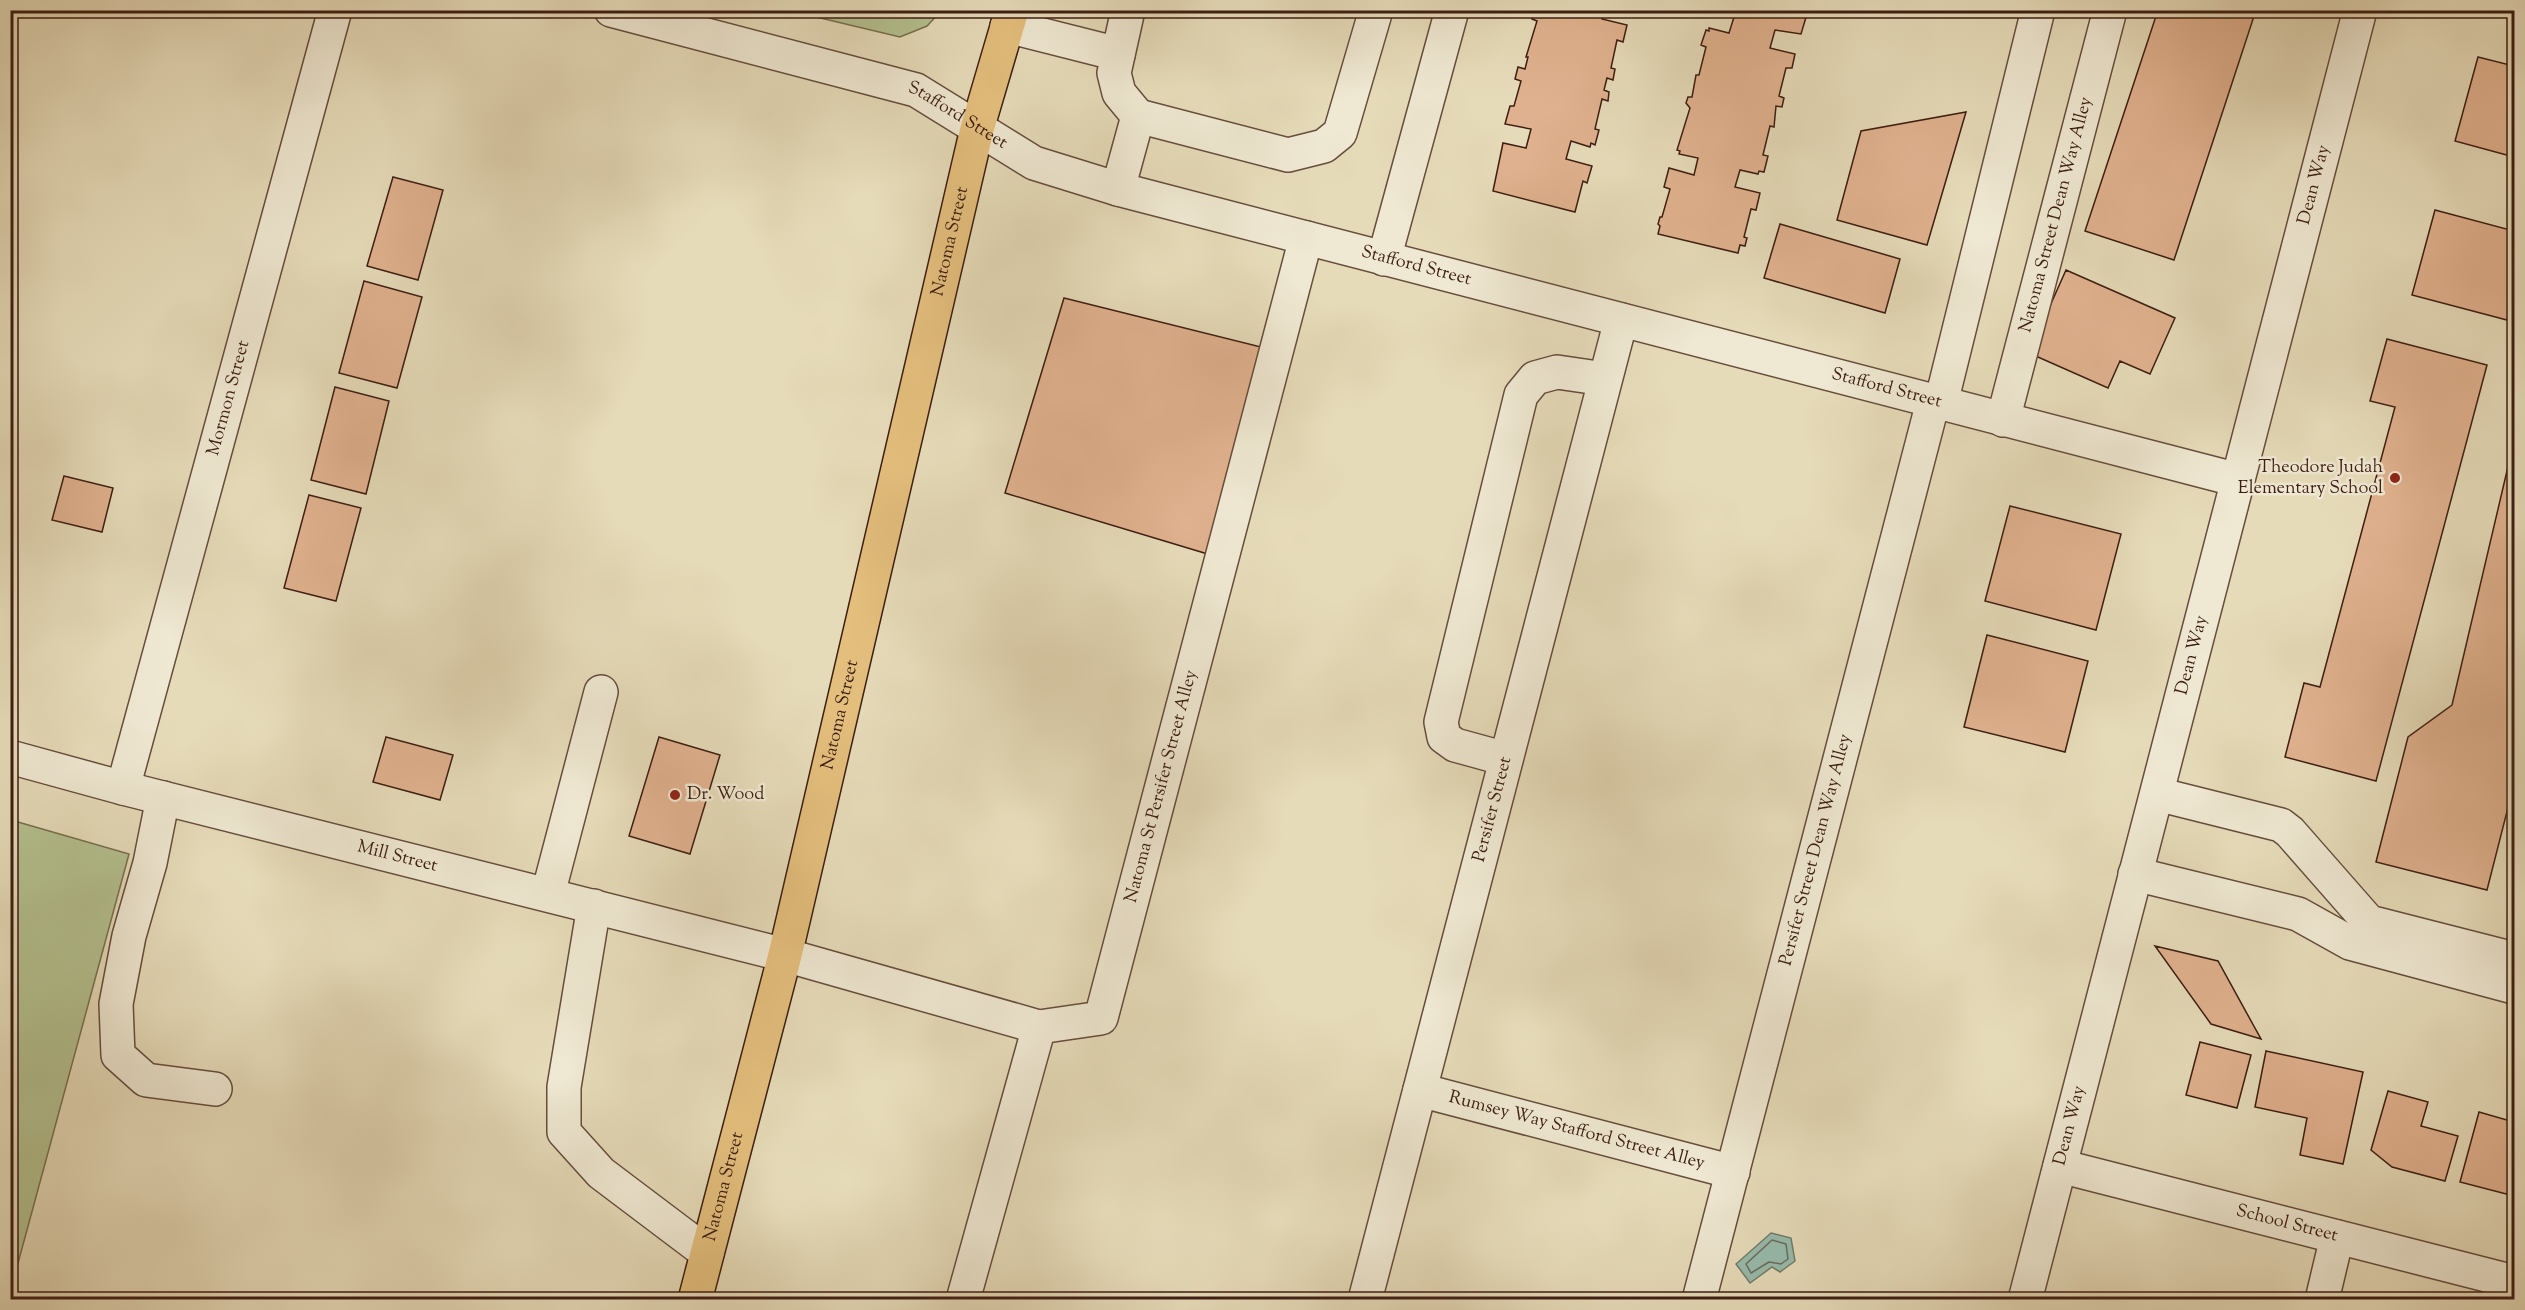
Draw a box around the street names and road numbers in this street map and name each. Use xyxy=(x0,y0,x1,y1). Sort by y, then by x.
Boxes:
street label: Stafford Street xyxy=(905,75,1012,156)
street label: Natoma Street Dean Way Alley xyxy=(2013,94,2100,336)
street label: Dean Way xyxy=(2292,142,2337,228)
street label: Natoma Street xyxy=(925,184,976,299)
street label: Stafford Street xyxy=(1358,240,1474,293)
street label: Mormon Street xyxy=(201,338,257,459)
street label: Stafford Street xyxy=(1829,362,1944,415)
street label: Dean Way xyxy=(2170,613,2215,698)
street label: Natoma Street xyxy=(815,657,866,772)
street label: Natoma St Persifer Street Alley xyxy=(1119,667,1205,906)
street label: Persifer Street Dean Way Alley xyxy=(1774,731,1859,969)
street label: Persifer Street xyxy=(1467,754,1519,865)
street label: Mill Street xyxy=(354,835,440,880)
street label: Dean Way xyxy=(2047,1083,2093,1168)
street label: Rumsey Way Stafford Street Alley xyxy=(1446,1085,1708,1177)
street label: Natoma Street xyxy=(698,1129,751,1244)
street label: School Street xyxy=(2233,1198,2340,1249)

